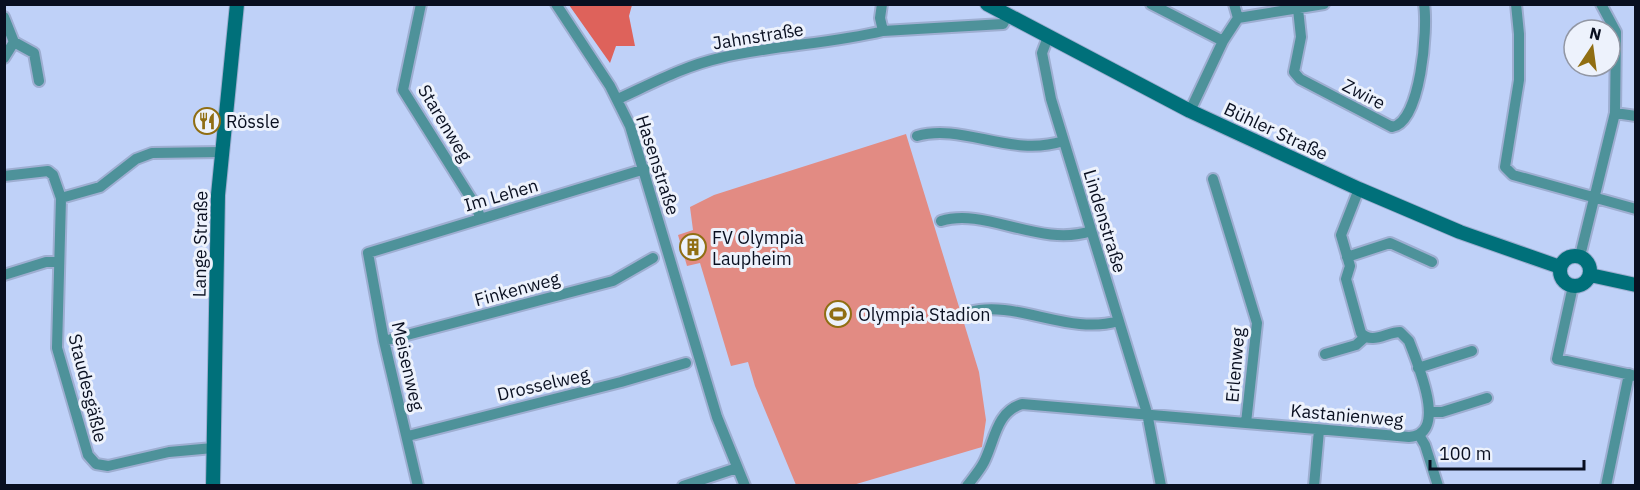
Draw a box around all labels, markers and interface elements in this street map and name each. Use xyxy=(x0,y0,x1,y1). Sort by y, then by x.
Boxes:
street label: Jahnstraße xyxy=(711,17,805,55)
north arrow xyxy=(1562,18,1622,78)
text: N xyxy=(1587,22,1603,44)
street label: Zwire xyxy=(1339,73,1389,115)
street label: Starenweg xyxy=(413,80,477,166)
street label: Bühler Straße xyxy=(1220,97,1332,165)
restaurant icon: Rössle xyxy=(192,106,222,136)
place label: Rössle xyxy=(226,110,280,133)
street label: Hasenstraße xyxy=(631,112,685,218)
street label: Lindenstraße xyxy=(1078,167,1132,276)
street label: Im Lehen xyxy=(461,173,541,217)
street label: Lange Straße xyxy=(188,190,212,298)
place label: FV Olympia Laupheim xyxy=(712,226,804,270)
building icon: FV Olympia Laupheim xyxy=(678,232,708,262)
street label: Finkenweg xyxy=(472,266,563,311)
sports icon: Olympia Stadion xyxy=(823,299,853,329)
place label: Olympia Stadion xyxy=(858,303,991,326)
street label: Meisenweg xyxy=(387,319,430,413)
street label: Erlenweg xyxy=(1220,326,1250,403)
street label: Staudesgäßle xyxy=(63,331,113,445)
street label: Drosselweg xyxy=(495,362,592,406)
street label: Kastanienweg xyxy=(1290,399,1405,431)
scale bar xyxy=(1430,433,1584,471)
text: 100 m xyxy=(1439,442,1491,465)

